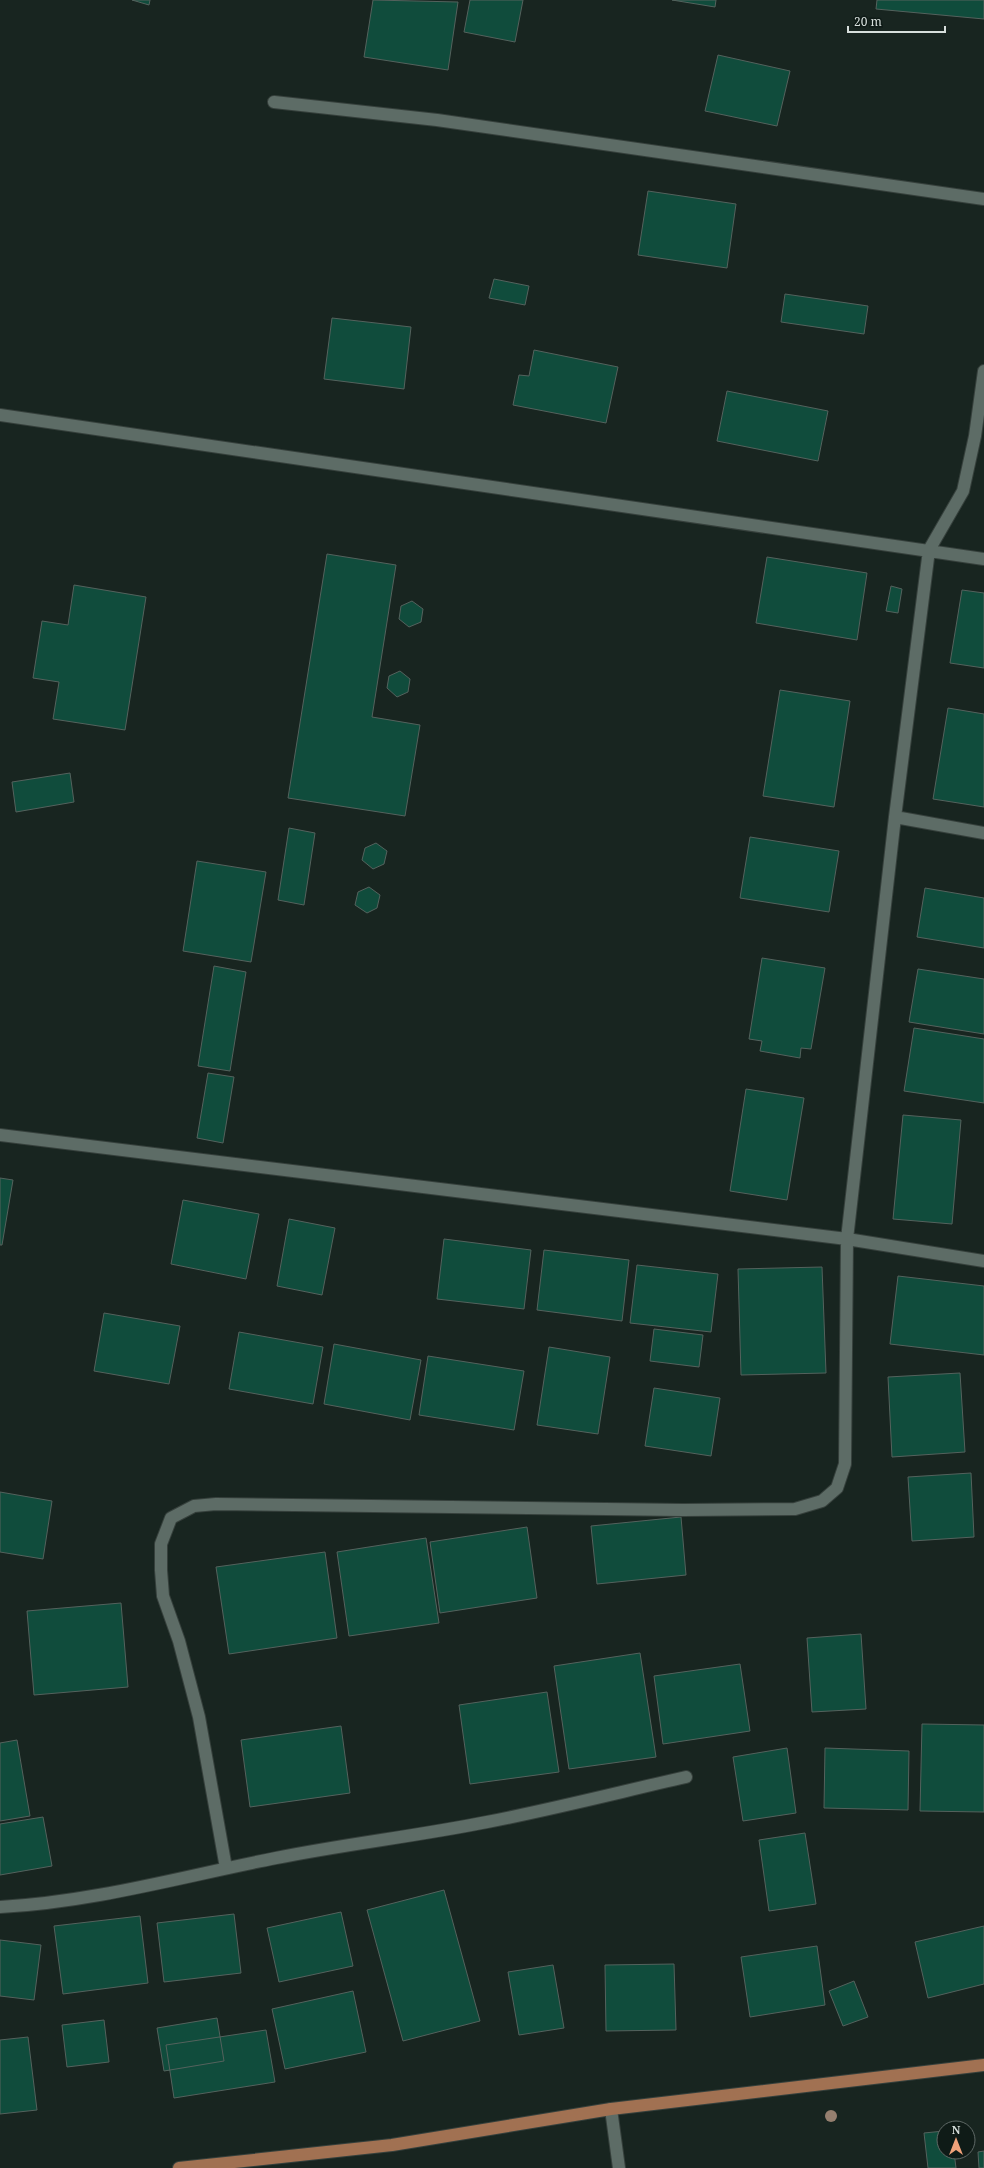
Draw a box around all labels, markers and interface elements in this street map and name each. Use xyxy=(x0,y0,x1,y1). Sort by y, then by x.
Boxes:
scale bar xyxy=(848,8,945,34)
text: 20 m xyxy=(854,13,882,30)
north arrow xyxy=(936,2120,976,2160)
text: N xyxy=(952,2122,961,2137)

